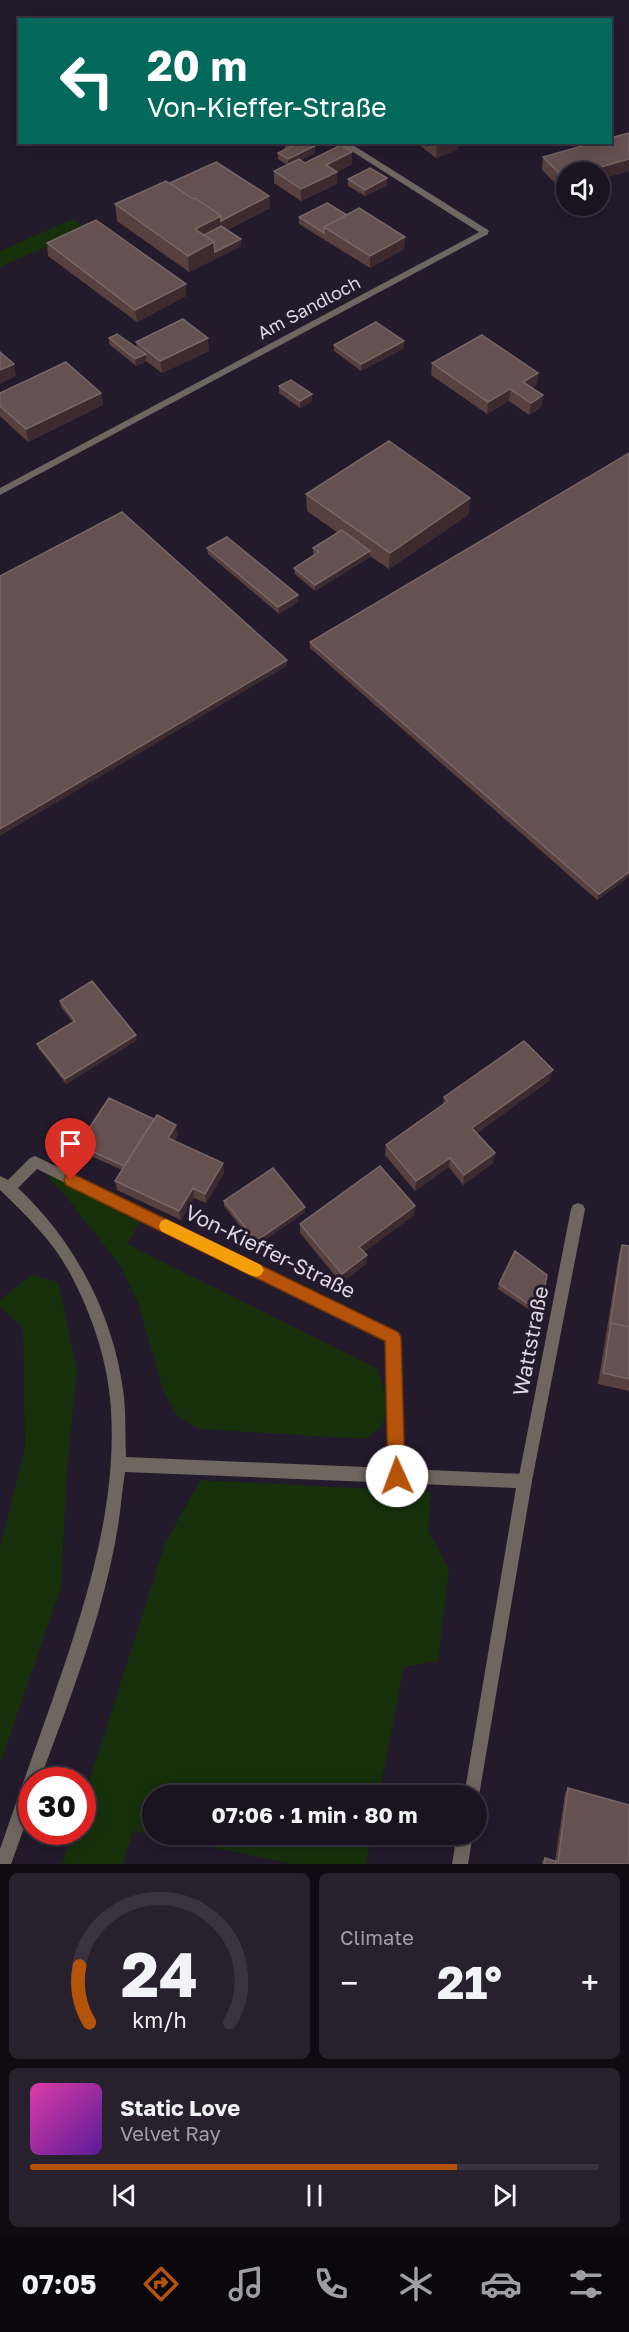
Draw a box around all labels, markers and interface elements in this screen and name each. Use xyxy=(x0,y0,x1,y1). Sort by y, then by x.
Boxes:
text: 20 m xyxy=(147,40,247,90)
icon: left xyxy=(48,42,126,120)
text: Von-Kieffer-Straße xyxy=(147,91,387,123)
map controls xyxy=(556,162,610,216)
button: sound xyxy=(556,162,610,216)
street label: Am Sandloch xyxy=(253,271,364,343)
pin xyxy=(45,1118,96,1180)
icon: arrive xyxy=(54,1127,87,1160)
street label: Von-Kieffer-Straße xyxy=(181,1199,360,1304)
street label: Wattstraße xyxy=(507,1284,553,1398)
position arrow xyxy=(365,1444,429,1508)
speed limit sign: 30 xyxy=(18,1767,96,1845)
text: 07:06 · 1 min · 80 m xyxy=(211,1801,418,1828)
text: Climate xyxy=(340,1925,414,1949)
text: 24 xyxy=(121,1936,198,2011)
text: 21° xyxy=(437,1955,502,2009)
text: − xyxy=(340,1963,358,2002)
text: + xyxy=(581,1963,599,2002)
text: km/h xyxy=(132,2007,187,2033)
text: Static Love xyxy=(120,2094,240,2121)
text: Velvet Ray xyxy=(120,2121,221,2145)
icon: previous xyxy=(108,2179,141,2212)
icon: pause xyxy=(298,2179,331,2212)
icon: next xyxy=(488,2179,521,2212)
icon: directions xyxy=(140,2263,182,2305)
icon: music xyxy=(225,2263,267,2305)
icon: phone xyxy=(310,2263,352,2305)
icon: climate xyxy=(395,2263,437,2305)
icon: car xyxy=(480,2263,522,2305)
icon: filters xyxy=(565,2263,607,2305)
text: 07:05 xyxy=(22,2268,97,2300)

